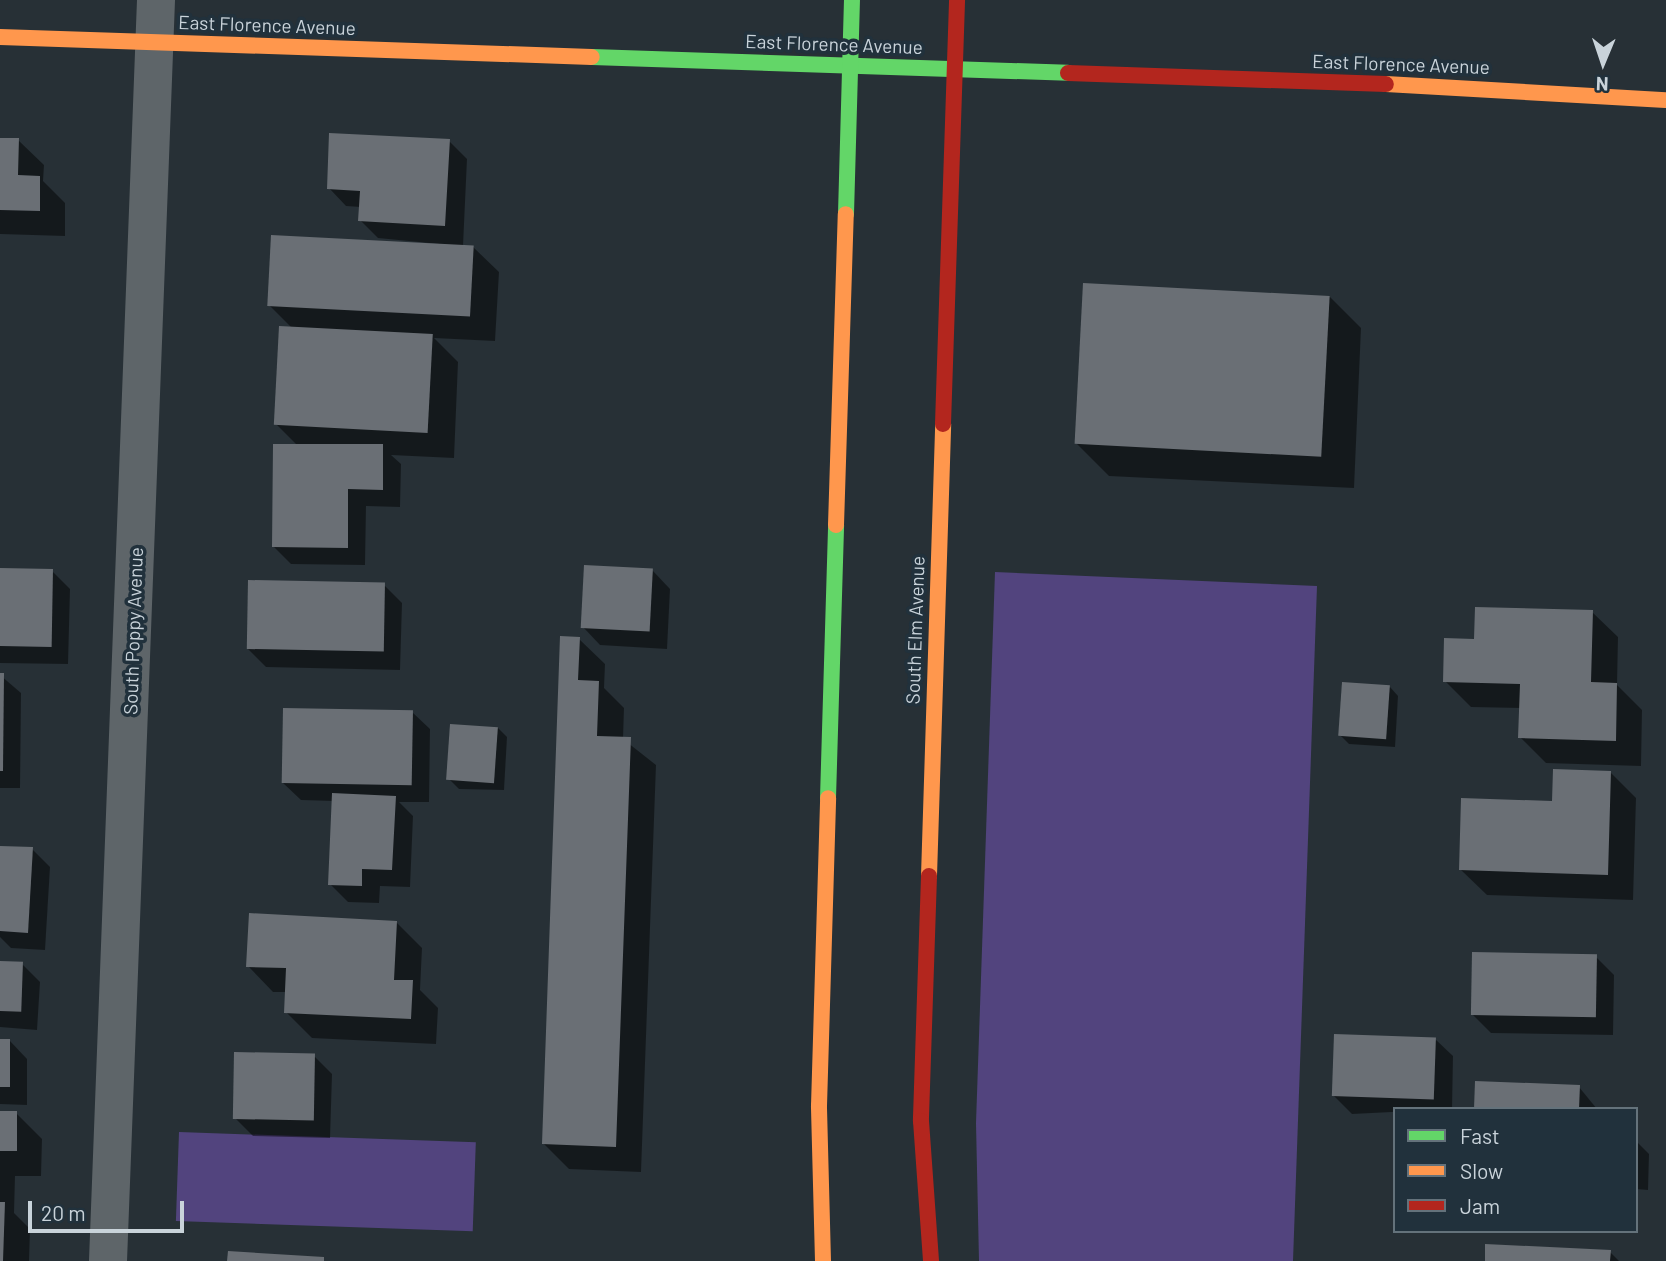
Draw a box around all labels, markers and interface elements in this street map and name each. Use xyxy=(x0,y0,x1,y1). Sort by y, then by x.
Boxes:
street label: East Florence Avenue xyxy=(178,11,356,39)
north arrow xyxy=(1568,28,1638,98)
street label: East Florence Avenue xyxy=(745,30,923,58)
street label: East Florence Avenue xyxy=(1312,50,1490,78)
text: N xyxy=(1596,73,1609,96)
street label: South Poppy Avenue xyxy=(119,547,147,715)
street label: South Elm Avenue xyxy=(901,555,929,705)
legend xyxy=(1393,1107,1638,1233)
text: Fast xyxy=(1460,1123,1500,1148)
text: Slow xyxy=(1460,1158,1503,1183)
scale bar xyxy=(32,1188,187,1232)
text: Jam xyxy=(1460,1193,1500,1218)
text: 20 m xyxy=(41,1200,86,1225)

